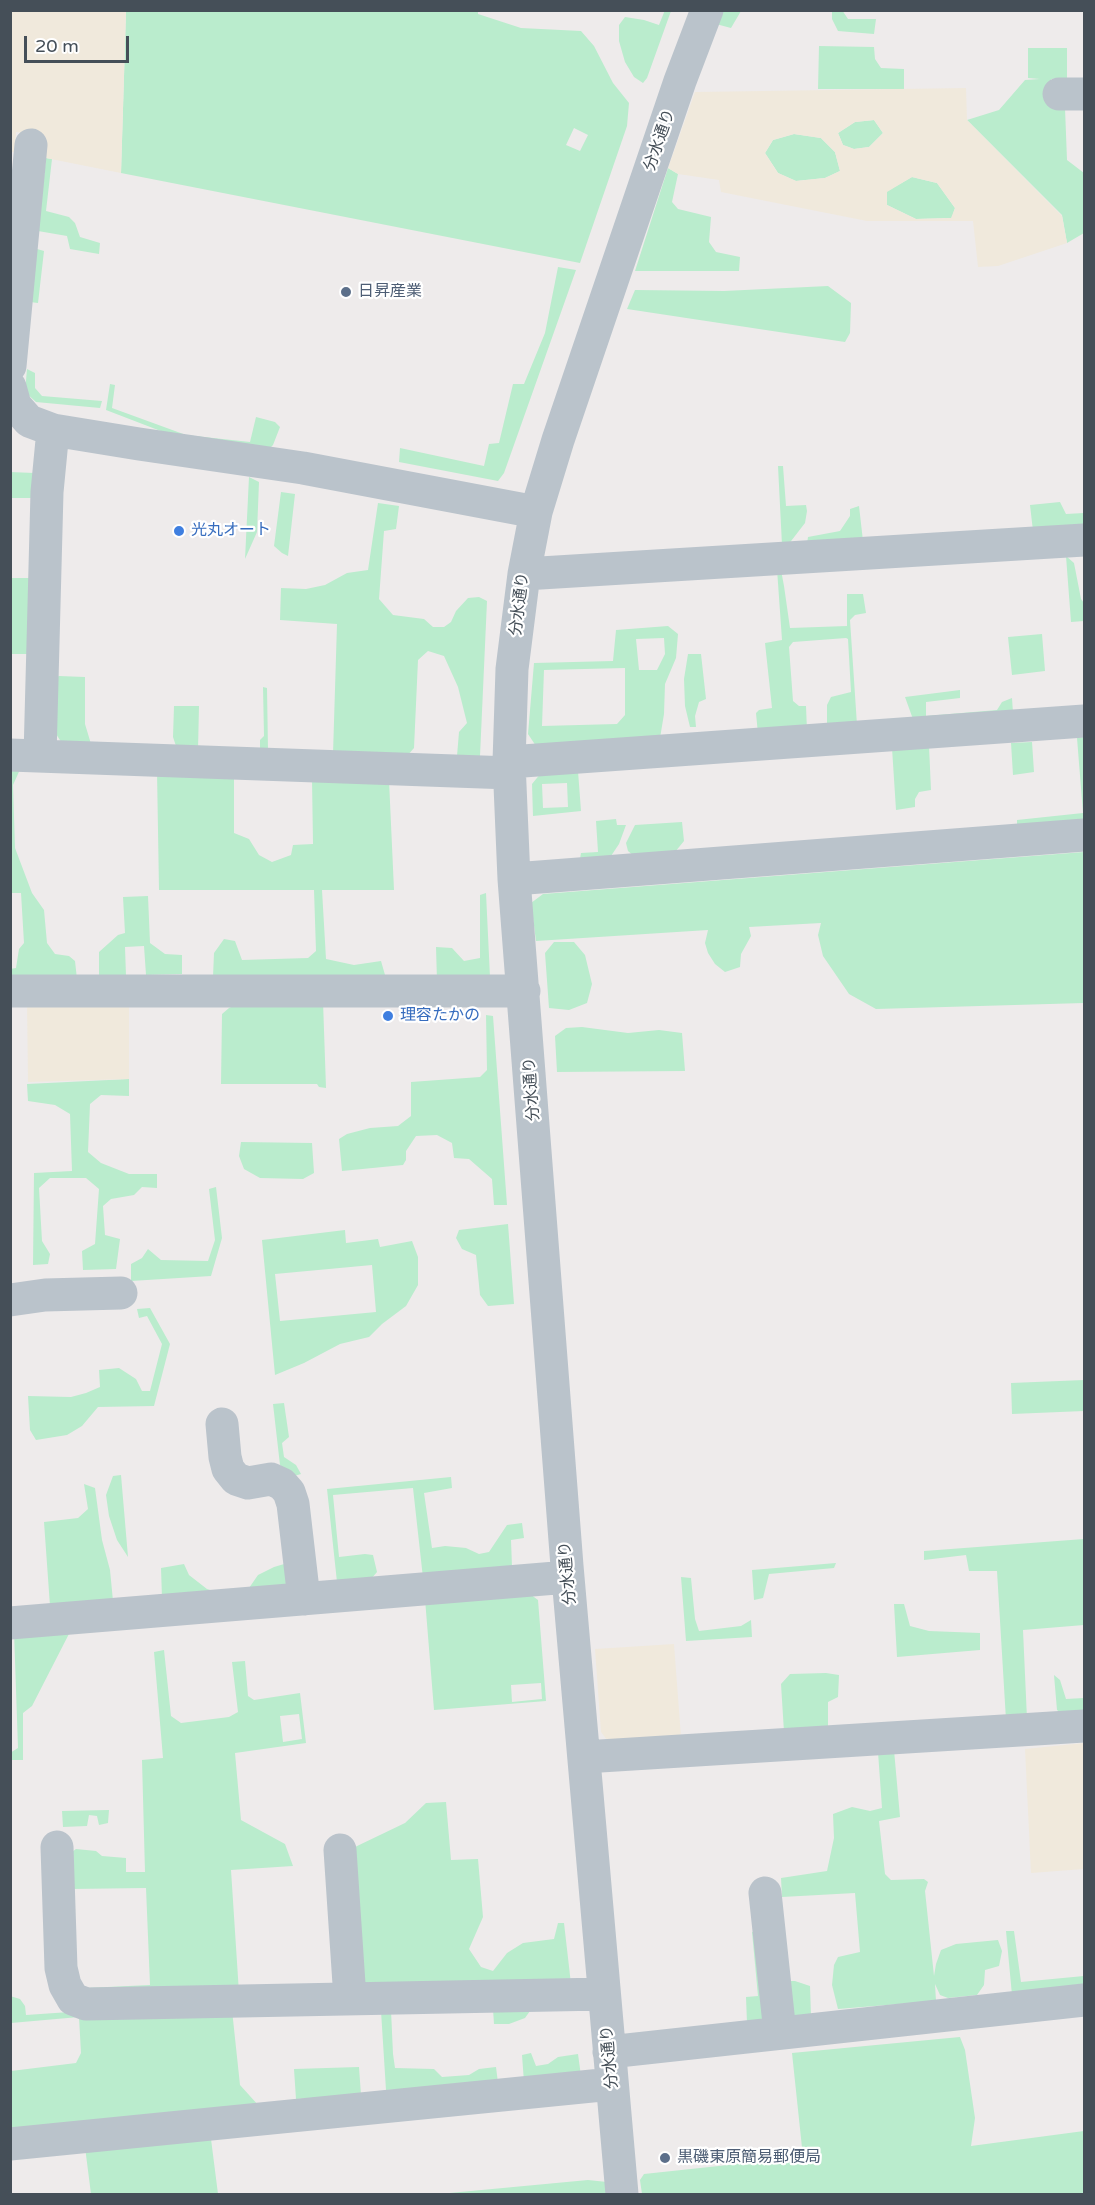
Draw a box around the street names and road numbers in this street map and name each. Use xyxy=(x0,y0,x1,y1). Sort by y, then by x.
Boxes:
street label: 分水通り xyxy=(641,107,679,173)
street label: 分水通り xyxy=(507,571,533,637)
street label: 分水通り xyxy=(520,1056,544,1122)
street label: 分水通り xyxy=(556,1540,580,1606)
street label: 分水通り xyxy=(598,2024,622,2090)

